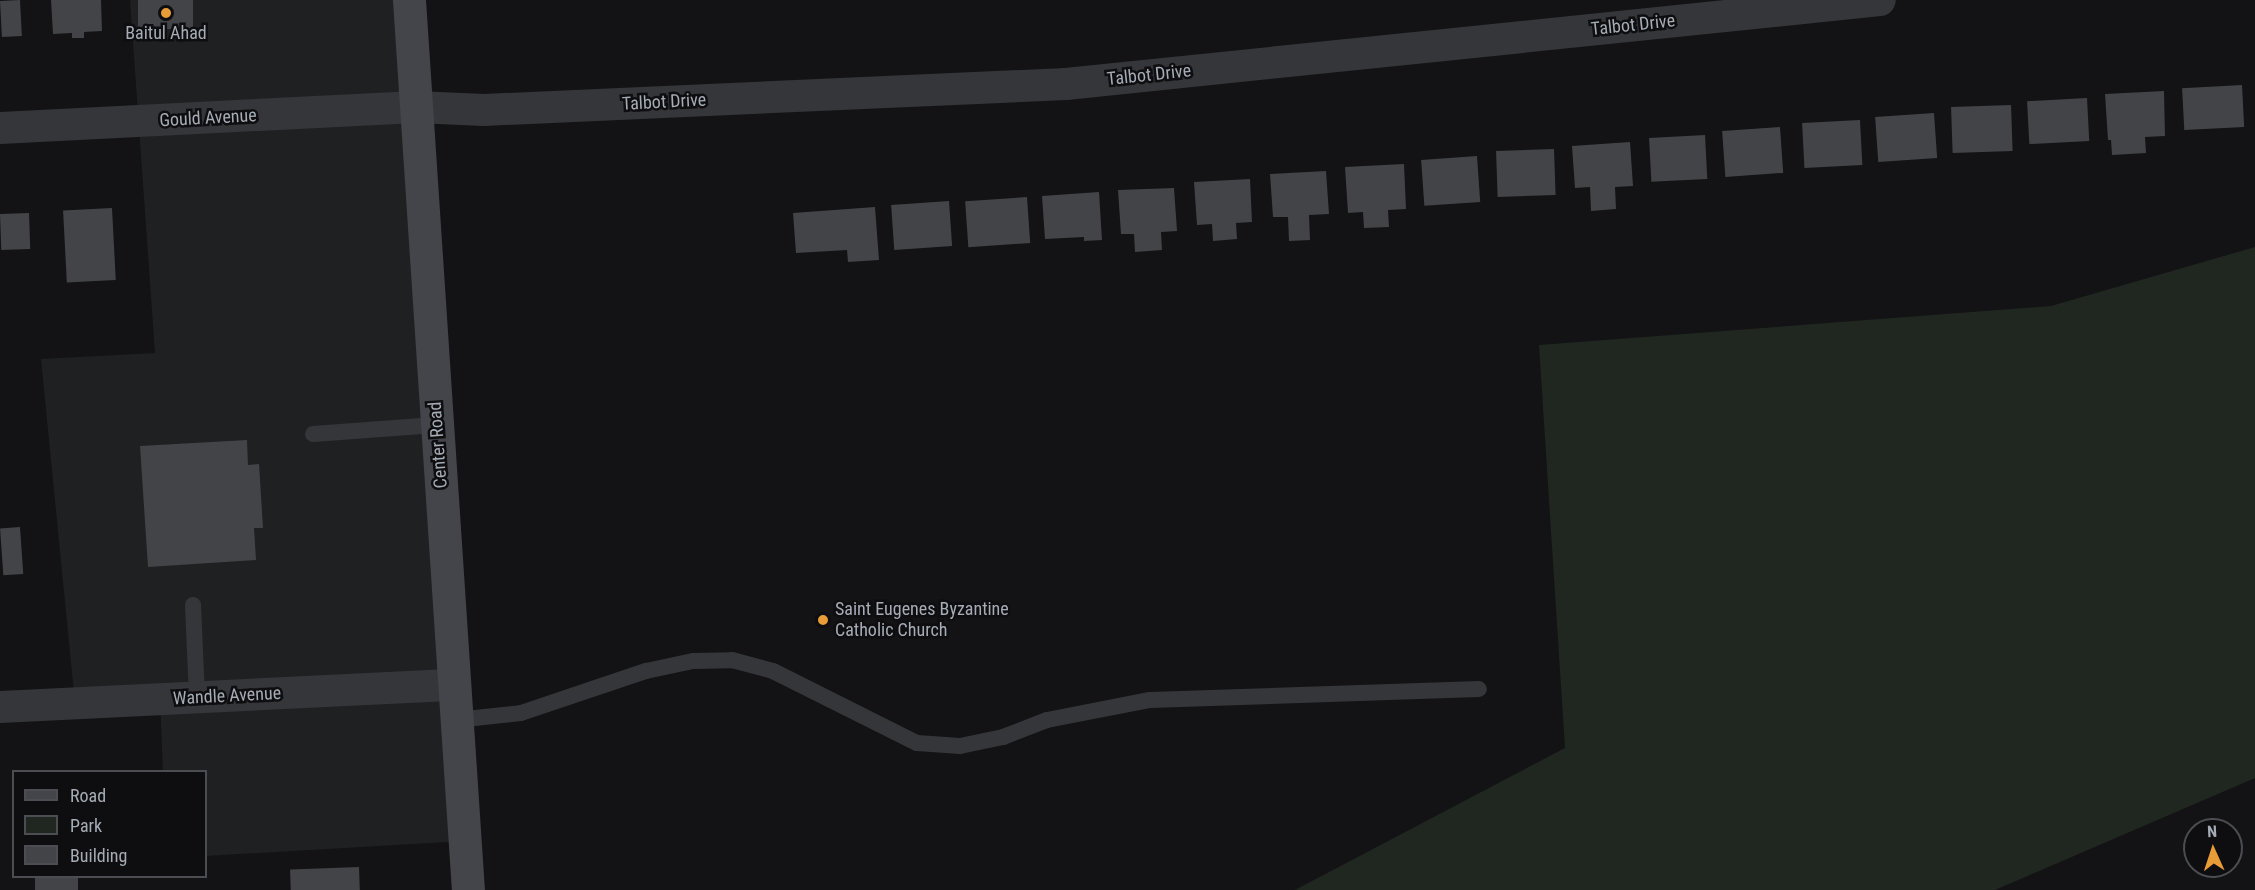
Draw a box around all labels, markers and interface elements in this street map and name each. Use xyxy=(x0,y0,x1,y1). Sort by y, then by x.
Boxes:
marker: Baitul Ahad xyxy=(159,6,173,20)
street label: Talbot Drive xyxy=(1590,10,1676,40)
place label: Baitul Ahad xyxy=(125,22,207,44)
street label: Talbot Drive xyxy=(1106,60,1192,90)
street label: Talbot Drive xyxy=(621,89,707,115)
street label: Gould Avenue xyxy=(159,105,257,131)
street label: Center Road xyxy=(424,401,452,489)
place label: Saint Eugenes Byzantine Catholic Church xyxy=(835,599,1009,642)
marker: Saint Eugenes Byzantine Catholic Church xyxy=(816,613,830,627)
street label: Wandle Avenue xyxy=(172,682,282,710)
legend xyxy=(12,770,207,878)
text: Road xyxy=(70,785,106,806)
text: Park xyxy=(70,815,102,836)
north arrow xyxy=(2183,818,2243,878)
text: N xyxy=(2207,822,2218,841)
text: Building xyxy=(70,845,127,866)

